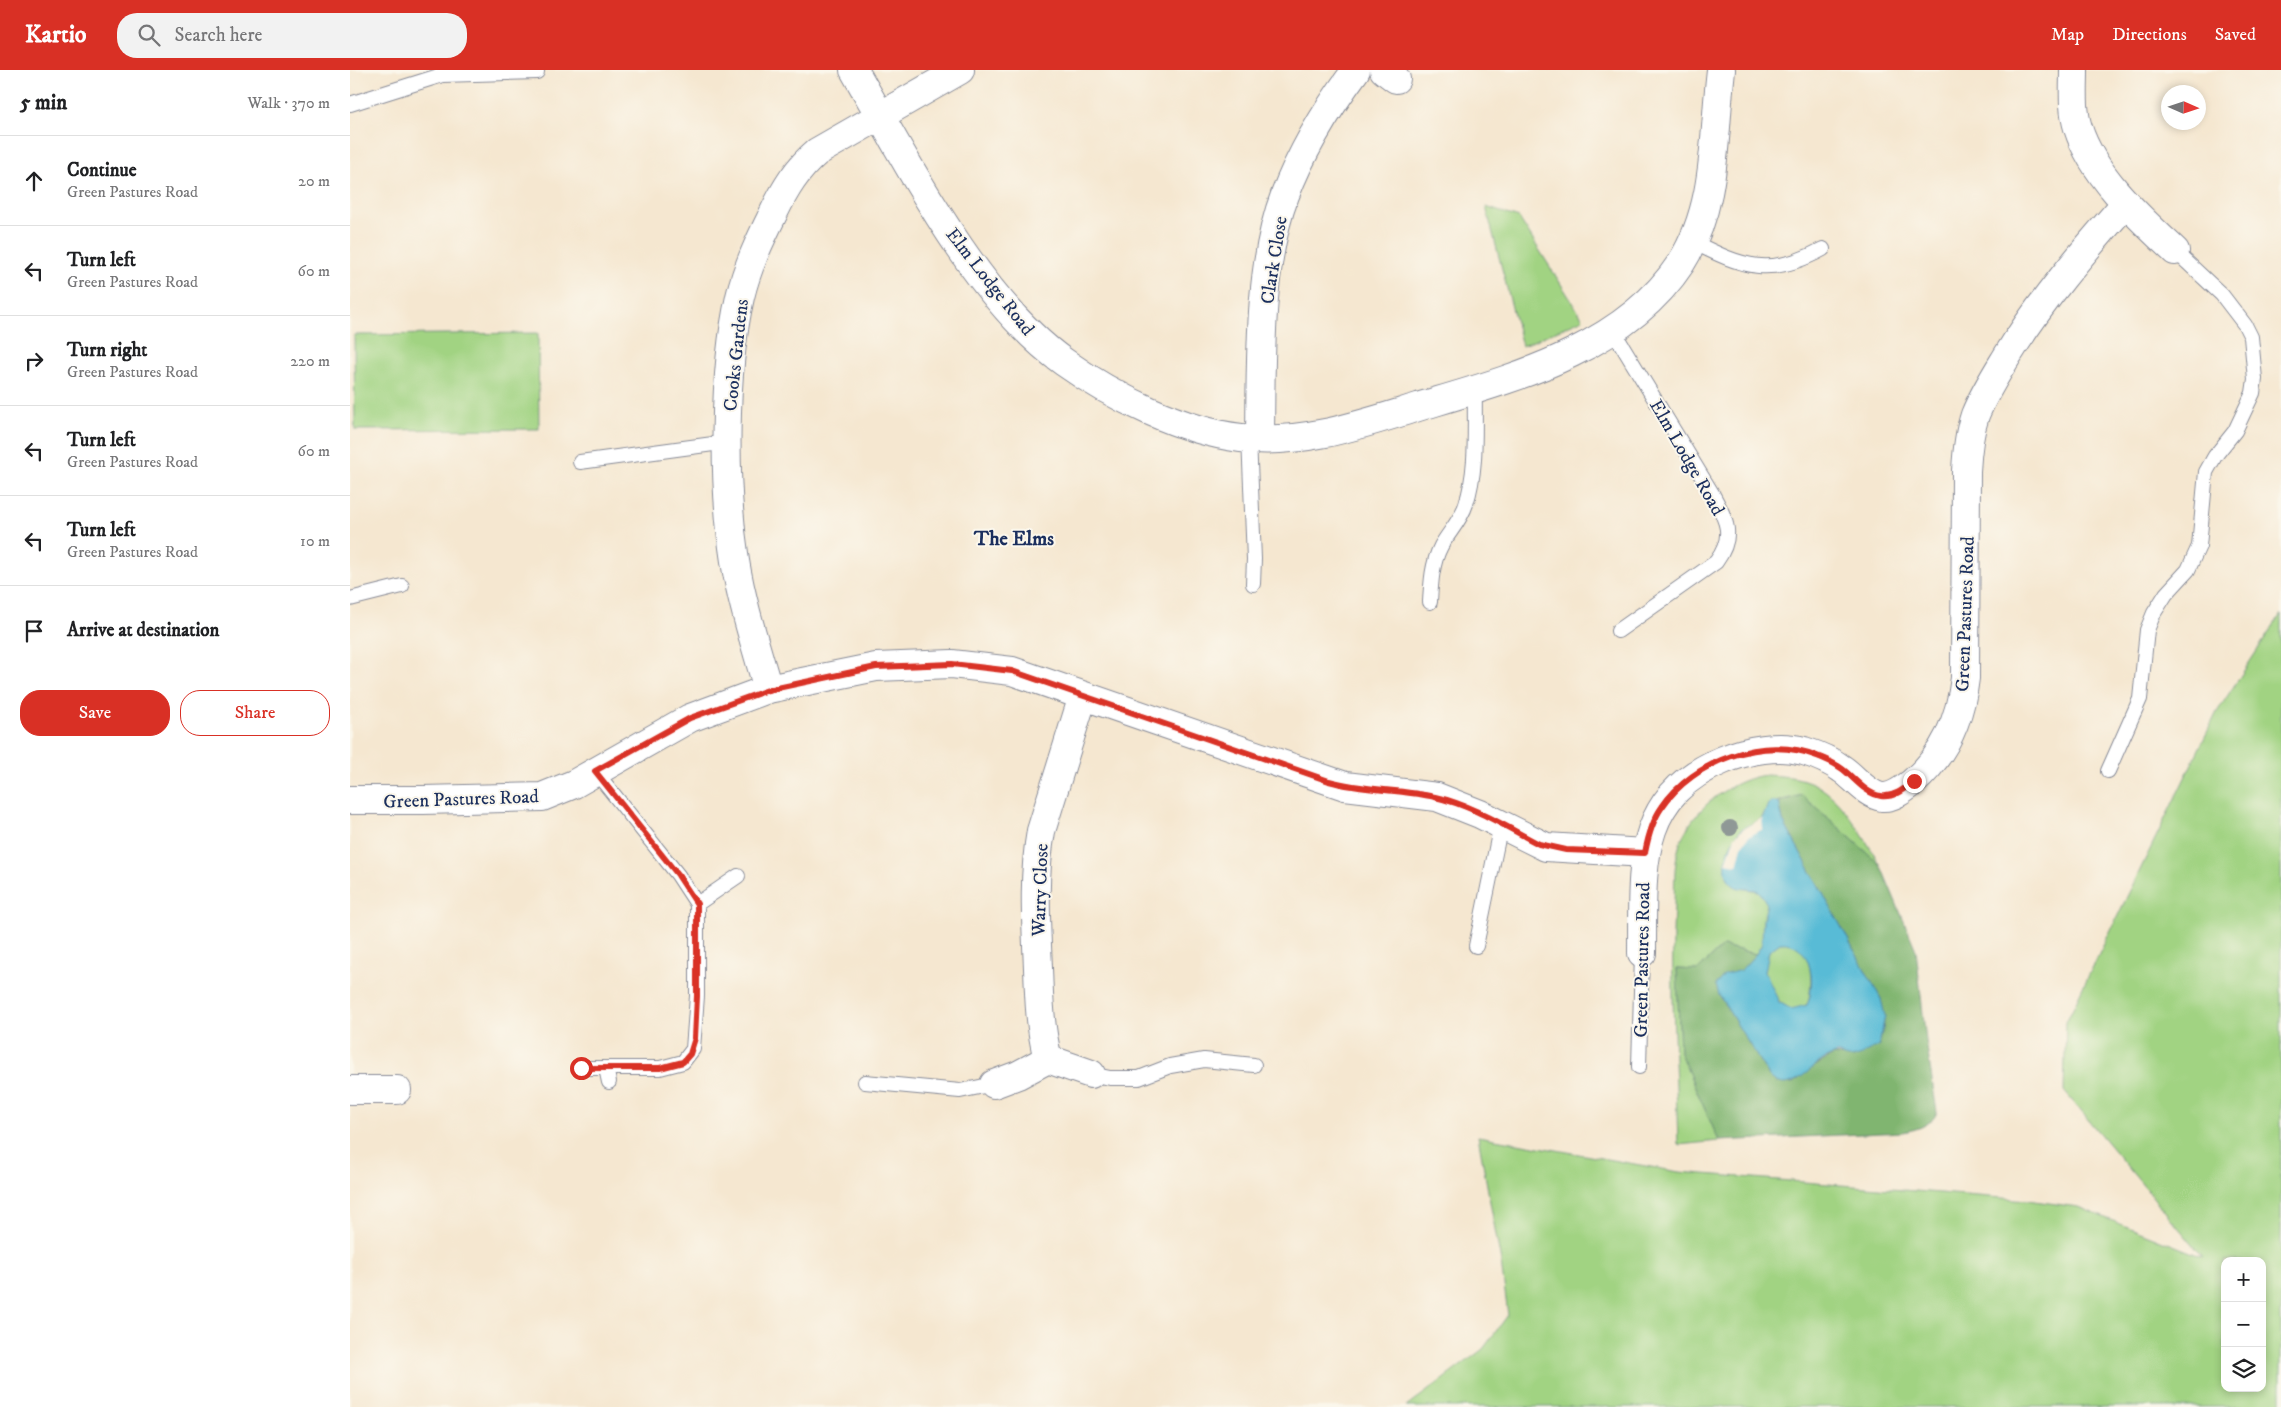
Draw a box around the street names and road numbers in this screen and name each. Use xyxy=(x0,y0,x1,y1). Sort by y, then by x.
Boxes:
street label: Clark Close xyxy=(1256,215,1293,306)
street label: Elm Lodge Road xyxy=(941,223,1039,341)
street label: Cooks Gardens xyxy=(719,298,754,412)
street label: Elm Lodge Road xyxy=(1644,396,1730,520)
street label: Green Pastures Road xyxy=(1951,535,1980,692)
street label: Green Pastures Road xyxy=(383,785,540,814)
street label: Warry Close xyxy=(1027,843,1054,938)
street label: Green Pastures Road xyxy=(1630,882,1655,1038)

